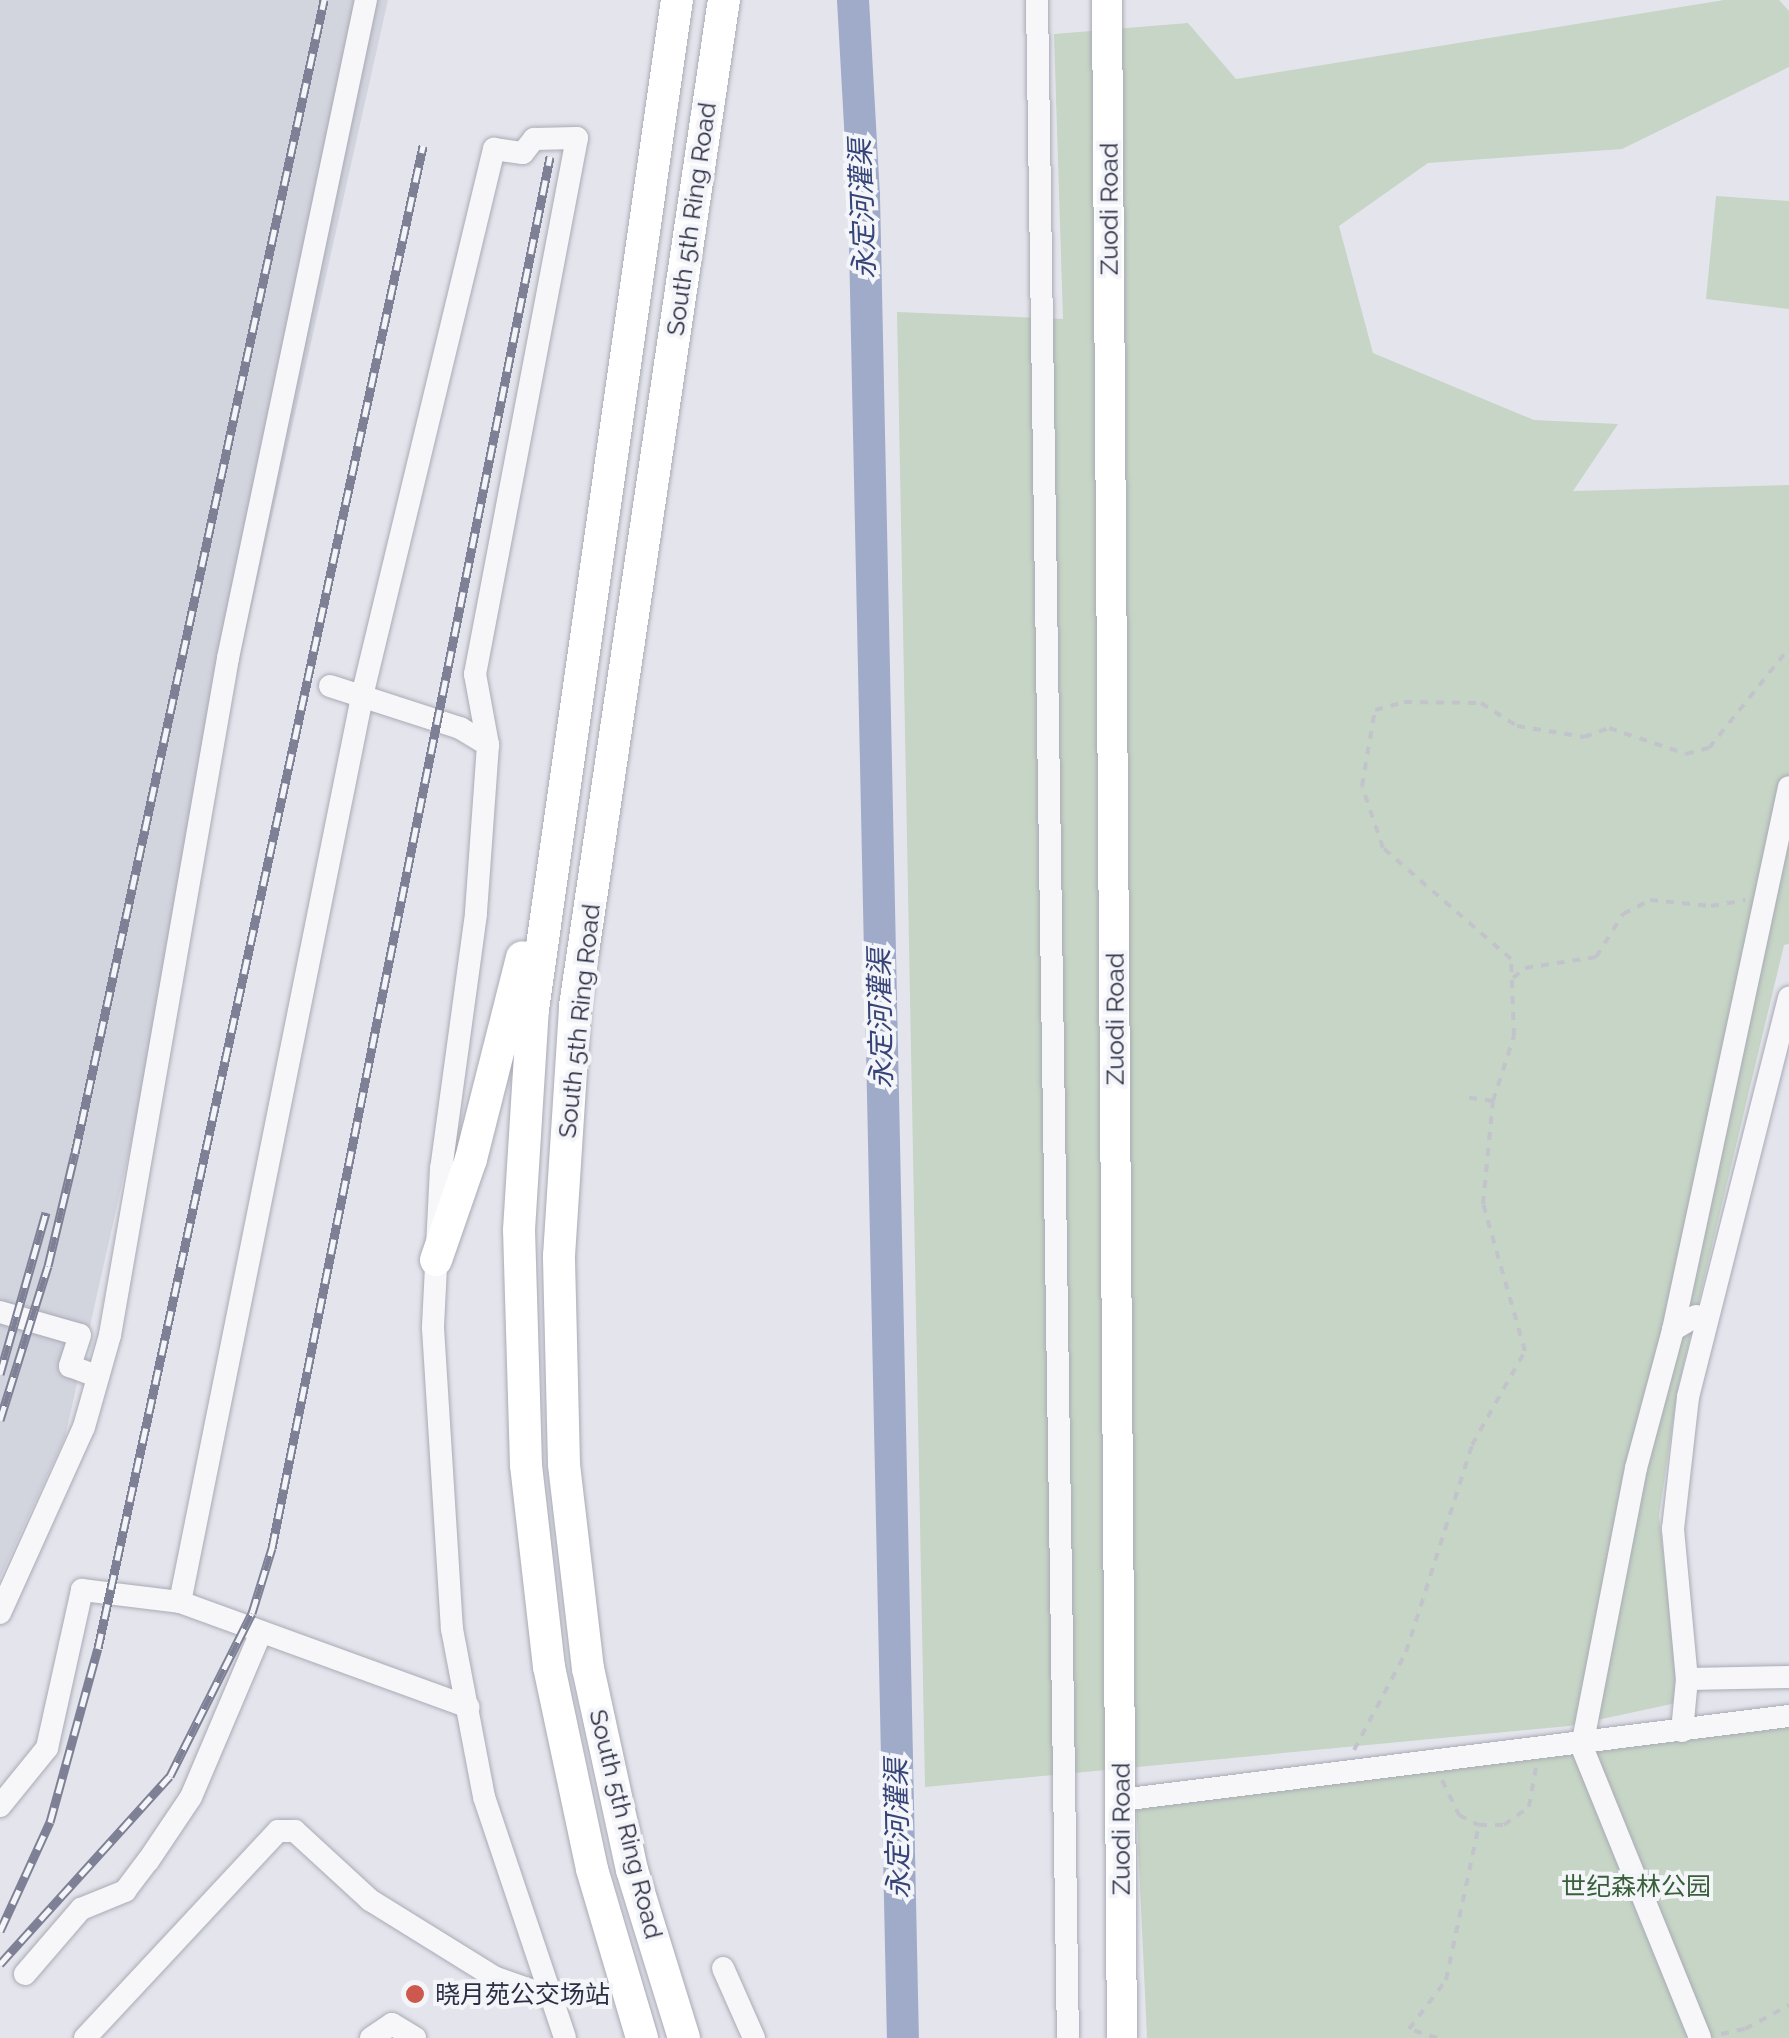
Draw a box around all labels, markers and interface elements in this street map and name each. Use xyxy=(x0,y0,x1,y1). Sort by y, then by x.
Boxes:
street label: South 5th Ring Road xyxy=(660,100,722,338)
water label: 永定河灌渠 xyxy=(844,138,882,280)
street label: Zuodi Road xyxy=(1094,143,1124,275)
street label: South 5th Ring Road xyxy=(552,902,606,1140)
water label: 永定河灌渠 xyxy=(863,949,899,1089)
street label: Zuodi Road xyxy=(1100,953,1130,1085)
street label: South 5th Ring Road xyxy=(583,1706,669,1942)
water label: 永定河灌渠 xyxy=(880,1759,916,1899)
street label: Zuodi Road xyxy=(1106,1763,1136,1895)
park label: 世纪森林公园 xyxy=(1561,1871,1711,1901)
place label: 晓月苑公交场站 xyxy=(435,1979,610,2009)
marker: 晓月苑公交场站 xyxy=(404,1983,426,2005)

